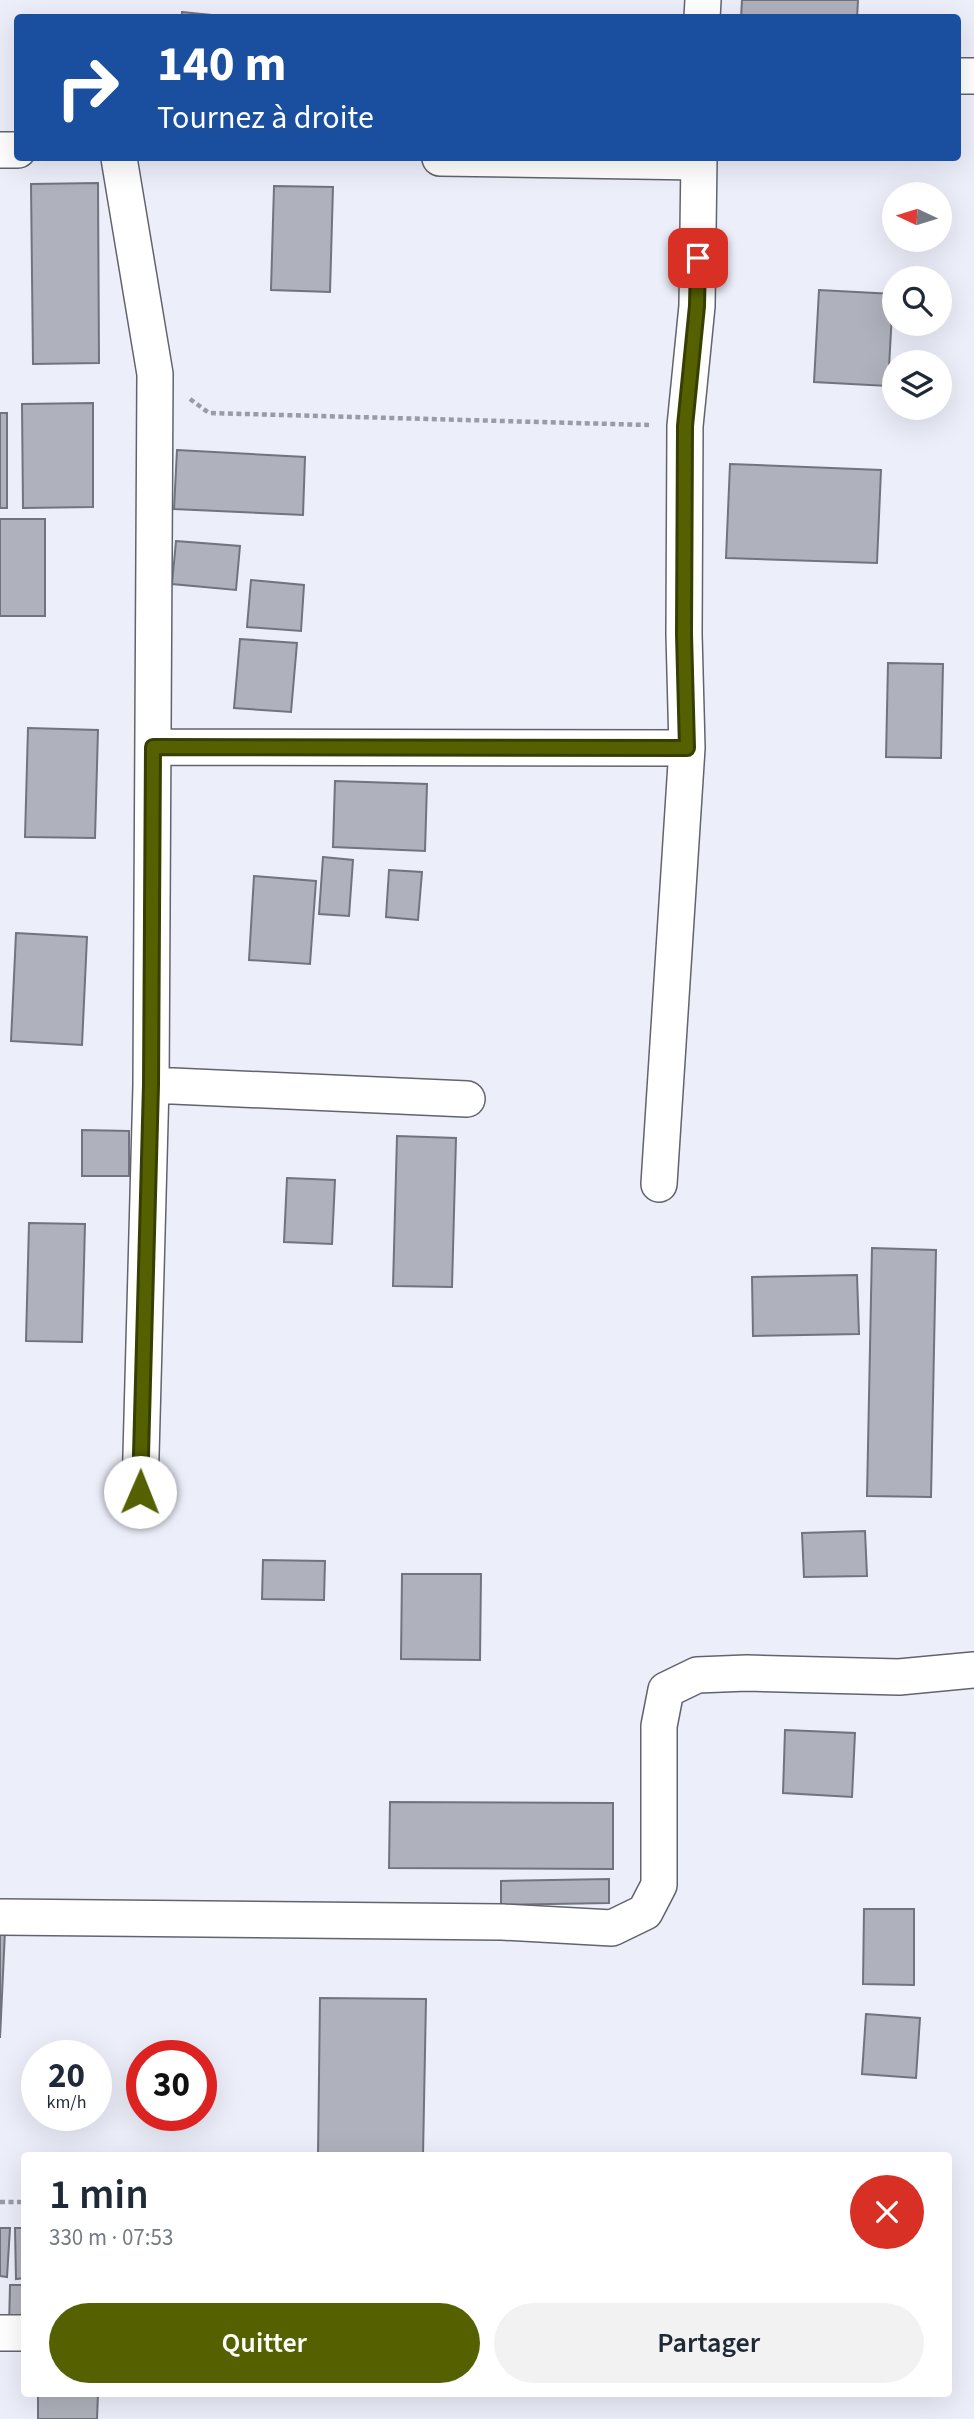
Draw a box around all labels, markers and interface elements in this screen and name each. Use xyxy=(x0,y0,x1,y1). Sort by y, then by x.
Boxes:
text: 140 m xyxy=(157,30,286,100)
icon: right xyxy=(42,42,133,133)
text: Tournez à droite xyxy=(157,95,374,141)
north arrow xyxy=(882,182,952,252)
map controls xyxy=(882,182,952,420)
pin xyxy=(668,228,728,288)
icon: arrive xyxy=(679,239,717,277)
button: search xyxy=(882,266,952,336)
button: layers xyxy=(882,350,952,420)
position arrow xyxy=(103,1455,177,1529)
speed limit sign: 30 xyxy=(126,2040,217,2131)
text: 20 xyxy=(48,2051,85,2101)
text: km/h xyxy=(47,2090,86,2115)
text: 1 min xyxy=(49,2165,149,2225)
button: close xyxy=(850,2175,924,2249)
text: 330 m · 07:53 xyxy=(49,2221,173,2254)
button: Quitter xyxy=(49,2303,480,2383)
button: Partager xyxy=(494,2303,924,2383)

